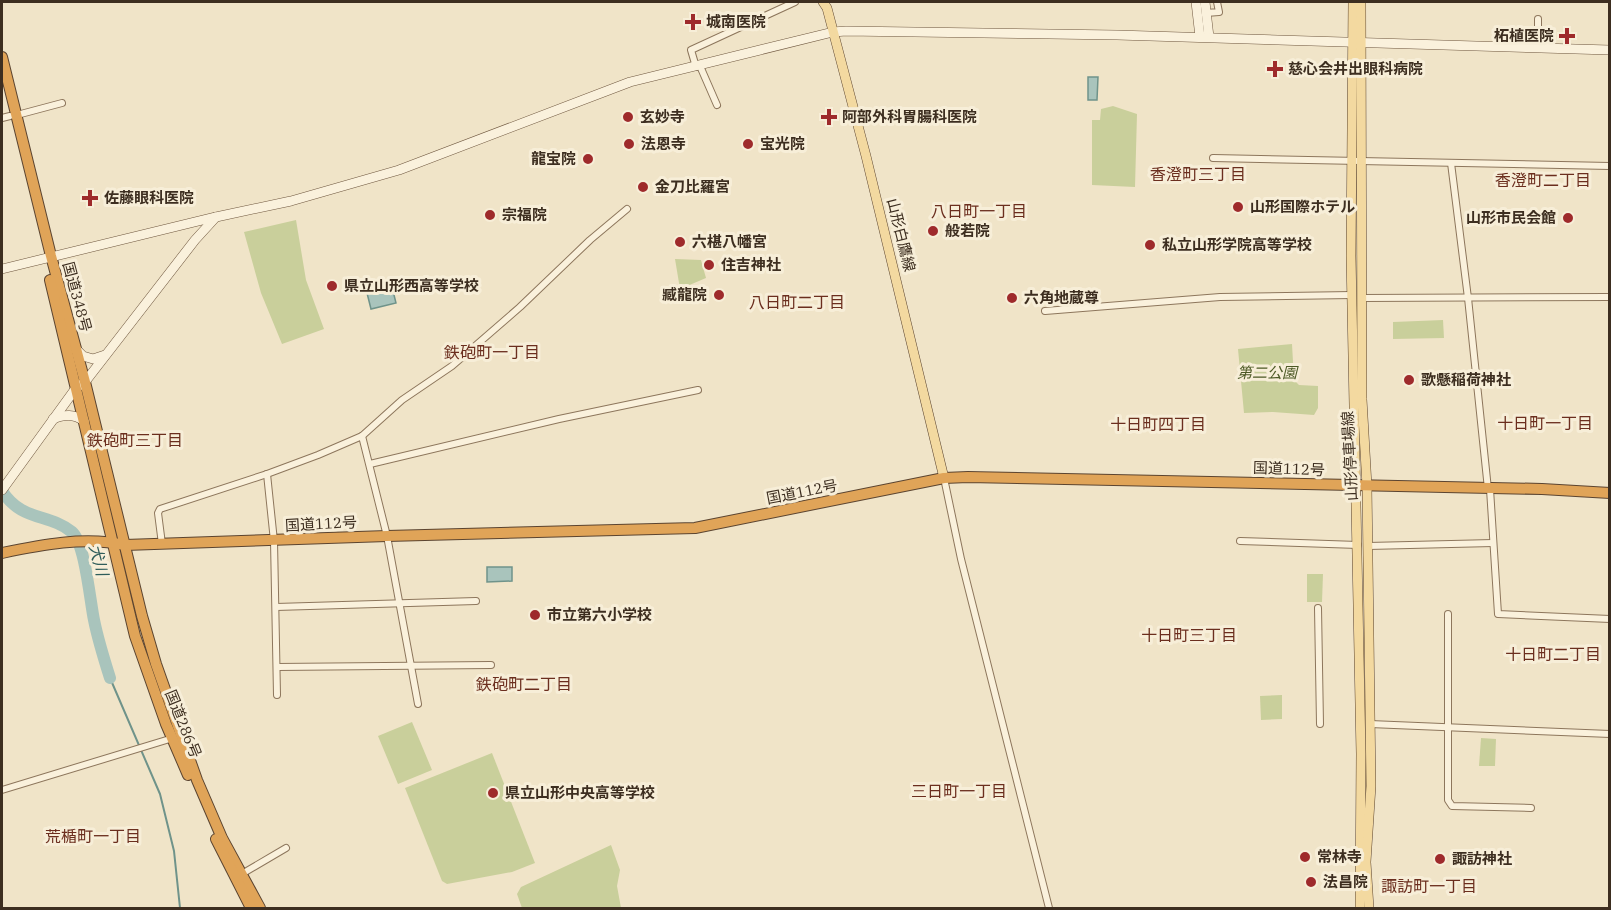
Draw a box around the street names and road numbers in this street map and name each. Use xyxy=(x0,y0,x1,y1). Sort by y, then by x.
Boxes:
street label: 山形白鷹線 xyxy=(883,196,920,274)
street label: 国道348号 xyxy=(59,260,96,334)
street label: 山形停車場線 xyxy=(1338,411,1361,501)
street label: 国道112号 xyxy=(1253,458,1325,479)
street label: 国道112号 xyxy=(765,475,839,508)
street label: 国道112号 xyxy=(285,512,357,535)
street label: 国道286号 xyxy=(161,687,206,761)

